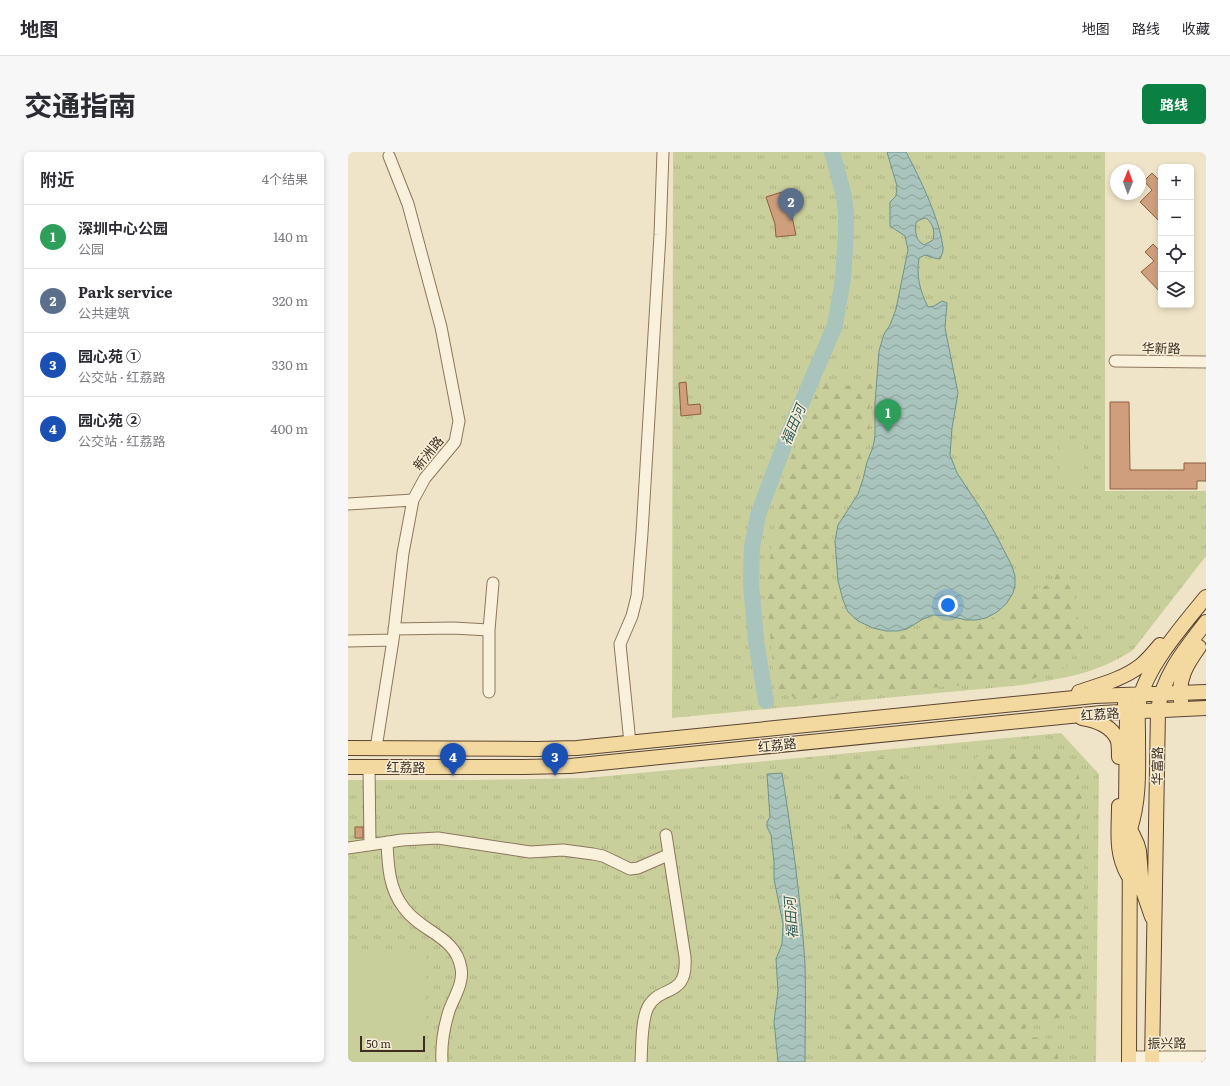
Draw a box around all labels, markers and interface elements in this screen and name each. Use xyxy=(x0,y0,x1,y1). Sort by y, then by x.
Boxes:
text: 地图 xyxy=(20,14,58,42)
text: 地图 xyxy=(1082,18,1110,38)
text: 路线 xyxy=(1132,18,1160,38)
text: 收藏 xyxy=(1182,18,1210,38)
text: 交通指南 xyxy=(24,83,136,125)
button: 路线 xyxy=(1142,84,1206,124)
north arrow xyxy=(1110,164,1146,200)
map controls xyxy=(1158,164,1194,308)
button: + xyxy=(1158,164,1194,200)
text: 附近 xyxy=(40,166,74,191)
text: 4个结果 xyxy=(262,169,308,188)
pin: 2 xyxy=(778,188,804,221)
button: − xyxy=(1158,200,1194,236)
text: 深圳中心公园 xyxy=(78,216,168,239)
text: 1 xyxy=(50,227,56,246)
text: 140 m xyxy=(273,227,308,246)
button: locate xyxy=(1158,236,1194,272)
text: 公园 xyxy=(78,239,104,258)
button: layers xyxy=(1158,272,1194,308)
text: Park service xyxy=(78,280,173,303)
text: 2 xyxy=(50,291,56,310)
text: 320 m xyxy=(272,291,308,310)
text: 公共建筑 xyxy=(78,303,130,322)
street label: 华新路 xyxy=(1141,338,1181,357)
text: 园心苑 ① xyxy=(78,344,141,367)
text: 3 xyxy=(49,355,57,374)
text: 330 m xyxy=(272,355,308,374)
text: 公交站 · 红荔路 xyxy=(78,367,166,386)
water label: 福田河 xyxy=(775,399,811,448)
pin: 1 xyxy=(875,399,901,432)
text: 园心苑 ② xyxy=(78,408,141,431)
text: 4 xyxy=(49,419,57,438)
text: 400 m xyxy=(271,419,308,438)
text: 公交站 · 红荔路 xyxy=(78,431,166,450)
street label: 新洲路 xyxy=(408,432,447,474)
your location xyxy=(938,595,958,615)
street label: 红荔路 xyxy=(1080,703,1120,724)
street label: 红荔路 xyxy=(757,733,797,756)
pin: 4 xyxy=(440,743,466,776)
pin: 3 xyxy=(542,743,568,776)
street label: 华富路 xyxy=(1147,746,1166,786)
street label: 红荔路 xyxy=(386,757,426,776)
water label: 福田河 xyxy=(778,893,801,940)
street label: 振兴路 xyxy=(1147,1033,1187,1052)
scale bar xyxy=(360,1034,425,1053)
text: 50 m xyxy=(366,1035,391,1051)

